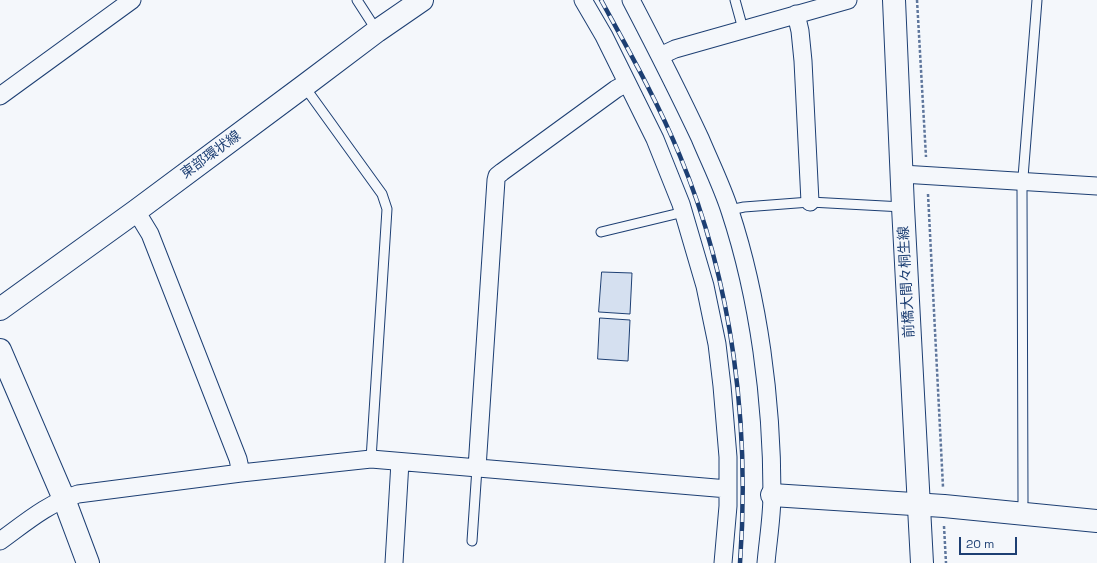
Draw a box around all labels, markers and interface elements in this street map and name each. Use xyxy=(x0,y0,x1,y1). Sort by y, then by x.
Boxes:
street label: 東部環状線 xyxy=(178,128,244,182)
street label: 前橋大間々桐生線 xyxy=(896,226,918,338)
scale bar xyxy=(961,529,1019,555)
text: 20 m xyxy=(966,536,994,552)

